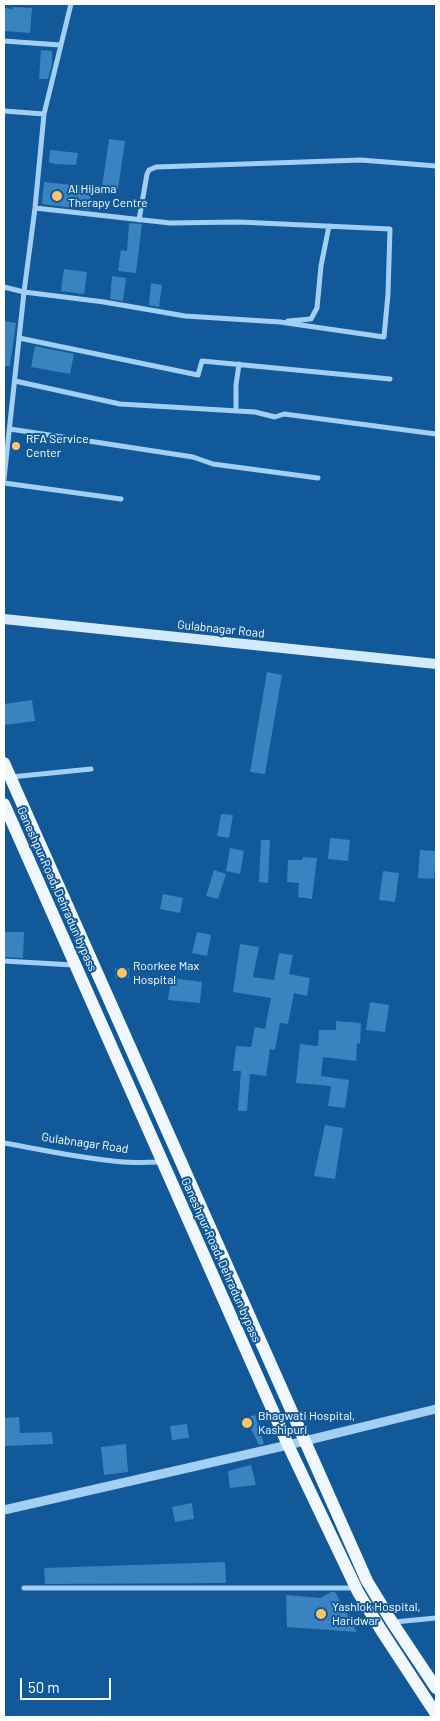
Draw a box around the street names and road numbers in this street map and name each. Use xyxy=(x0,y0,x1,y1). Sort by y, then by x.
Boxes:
street label: Gulabnagar Road xyxy=(177,617,265,641)
street label: Ganeshpur Road, Dehradun bypass xyxy=(14,804,100,974)
street label: Gulabnagar Road xyxy=(41,1130,129,1156)
street label: Ganeshpur Road, Dehradun bypass xyxy=(178,1175,264,1345)

